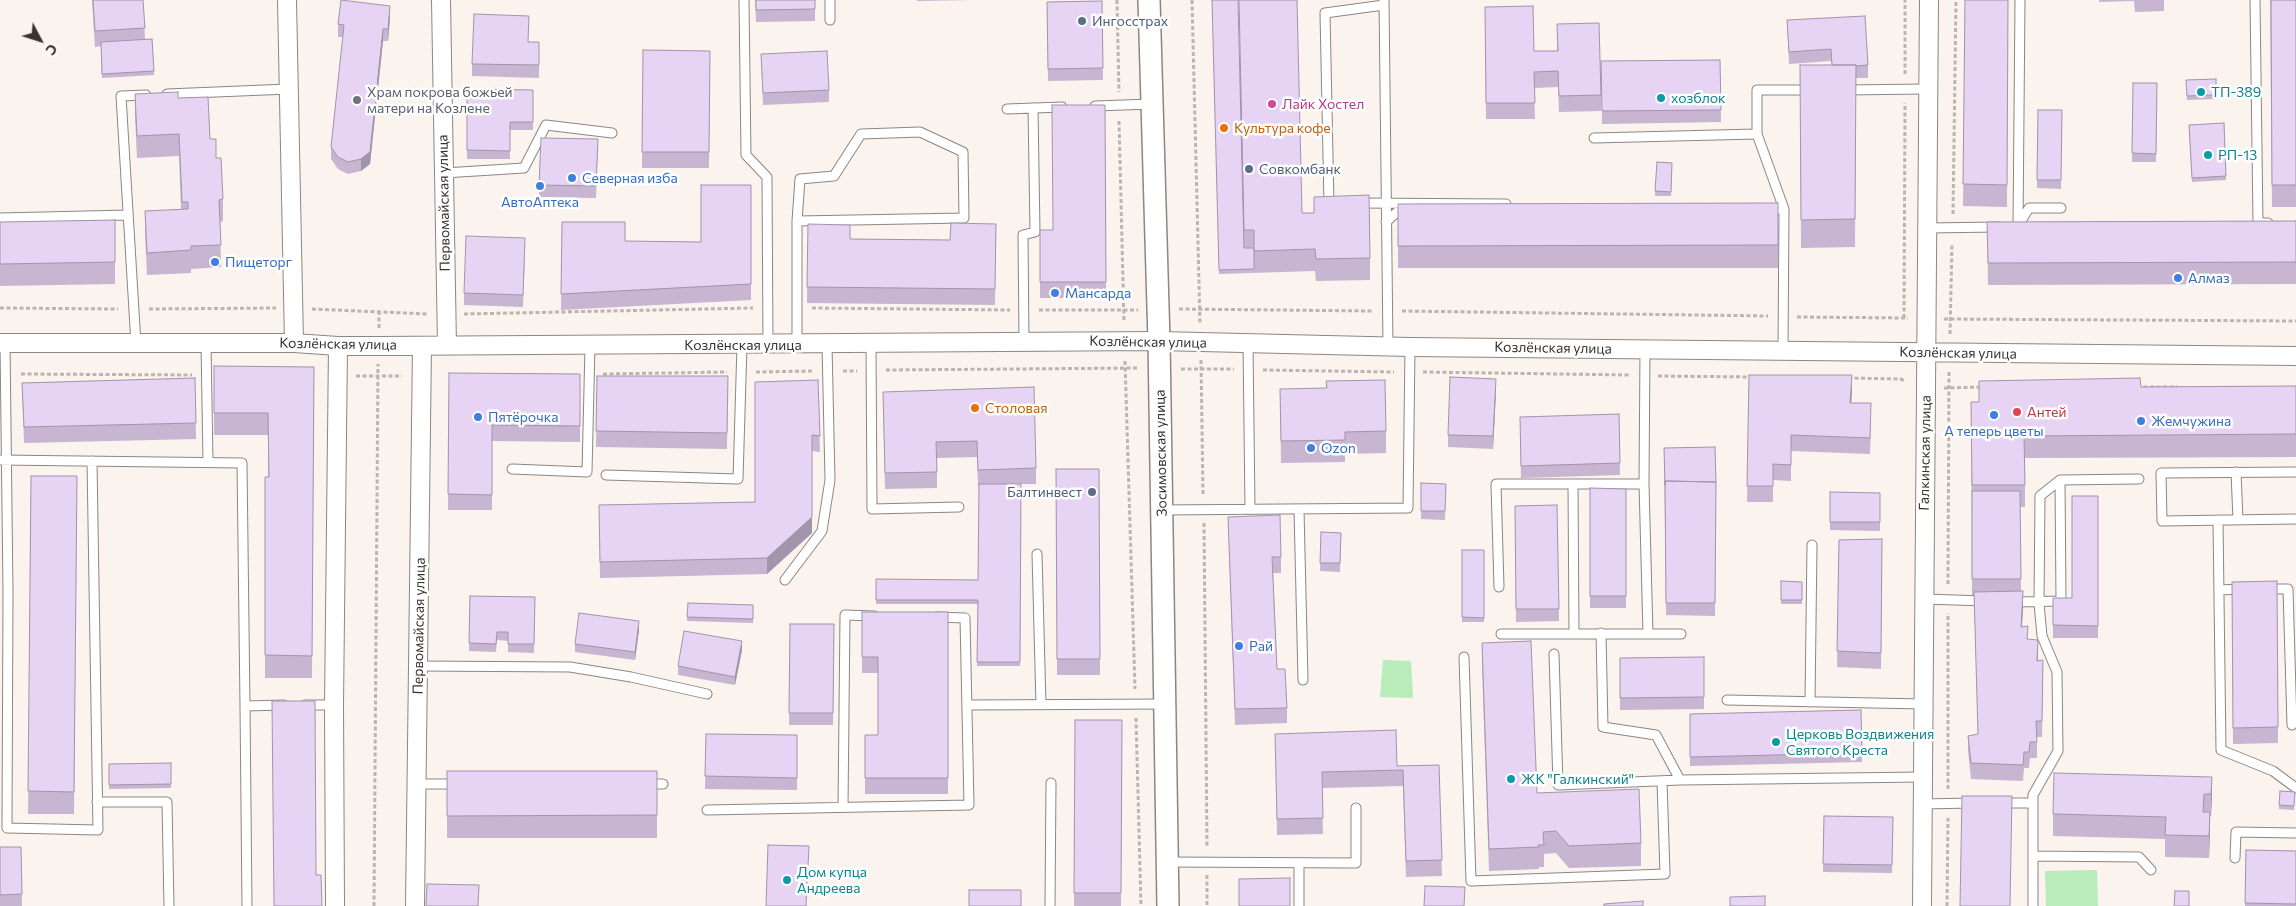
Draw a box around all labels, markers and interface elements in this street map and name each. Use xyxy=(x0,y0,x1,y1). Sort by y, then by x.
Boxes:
place label: Ингосстрах xyxy=(1092,13,1168,29)
north arrow xyxy=(15,15,65,65)
marker: Ингосстрах xyxy=(1076,15,1088,27)
text: С xyxy=(42,41,61,59)
place label: Храм покрова божьей матери на Козлене xyxy=(367,84,513,116)
place label: ТП-389 xyxy=(2211,84,2261,100)
marker: ТП-389 xyxy=(2195,86,2207,98)
place label: хозблок xyxy=(1671,90,1726,106)
marker: хозблок xyxy=(1655,92,1667,104)
marker: Храм покрова божьей матери на Козлене xyxy=(351,94,363,106)
place label: Лайк Хостел xyxy=(1282,96,1364,112)
marker: Лайк Хостел xyxy=(1266,98,1278,110)
place label: Культура кофе xyxy=(1234,120,1331,136)
marker: Культура кофе xyxy=(1218,122,1230,134)
street label: Первомайская улица xyxy=(434,134,454,272)
place label: РП-13 xyxy=(2218,147,2257,163)
marker: РП-13 xyxy=(2202,149,2214,161)
place label: Совкомбанк xyxy=(1259,161,1341,177)
marker: Совкомбанк xyxy=(1243,163,1255,175)
place label: Северная изба xyxy=(582,170,678,186)
marker: Северная изба xyxy=(566,172,578,184)
marker: АвтоАптека xyxy=(534,180,546,192)
place label: АвтоАптека xyxy=(501,194,579,210)
place label: Пищеторг xyxy=(225,254,292,270)
marker: Пищеторг xyxy=(209,256,221,268)
place label: Алмаз xyxy=(2188,270,2230,286)
marker: Алмаз xyxy=(2172,272,2184,284)
place label: Мансарда xyxy=(1065,285,1131,301)
marker: Мансарда xyxy=(1049,287,1061,299)
street label: Козлёнская улица xyxy=(1089,333,1207,351)
street label: Козлёнская улица xyxy=(279,335,397,353)
street label: Козлёнская улица xyxy=(684,337,802,353)
street label: Козлёнская улица xyxy=(1494,339,1612,357)
street label: Козлёнская улица xyxy=(1899,344,2017,362)
street label: Зосимовская улица xyxy=(1151,389,1171,517)
street label: Галкинская улица xyxy=(1916,395,1934,511)
place label: Столовая xyxy=(985,400,1048,416)
marker: Столовая xyxy=(969,402,981,414)
place label: Антей xyxy=(2027,404,2067,420)
marker: Антей xyxy=(2011,406,2023,418)
place label: Пятёрочка xyxy=(488,409,558,425)
marker: А теперь цветы xyxy=(1988,409,2000,421)
marker: Пятёрочка xyxy=(472,411,484,423)
place label: Жемчужина xyxy=(2151,413,2231,429)
marker: Жемчужина xyxy=(2135,415,2147,427)
place label: А теперь цветы xyxy=(1944,423,2044,439)
place label: Ozon xyxy=(1321,440,1356,456)
marker: Ozon xyxy=(1305,442,1317,454)
place label: Балтинвест xyxy=(1007,484,1082,500)
marker: Балтинвест xyxy=(1086,486,1098,498)
street label: Первомайская улица xyxy=(409,557,429,695)
place label: Рай xyxy=(1249,638,1273,654)
marker: Рай xyxy=(1233,640,1245,652)
place label: Церковь Воздвижения Святого Креста xyxy=(1786,726,1934,759)
marker: Церковь Воздвижения Святого Креста xyxy=(1770,736,1782,748)
place label: ЖК "Галкинский" xyxy=(1521,771,1634,787)
marker: ЖК "Галкинский" xyxy=(1505,773,1517,785)
place label: Дом купца Андреева xyxy=(797,864,867,896)
marker: Дом купца Андреева xyxy=(781,874,793,886)

